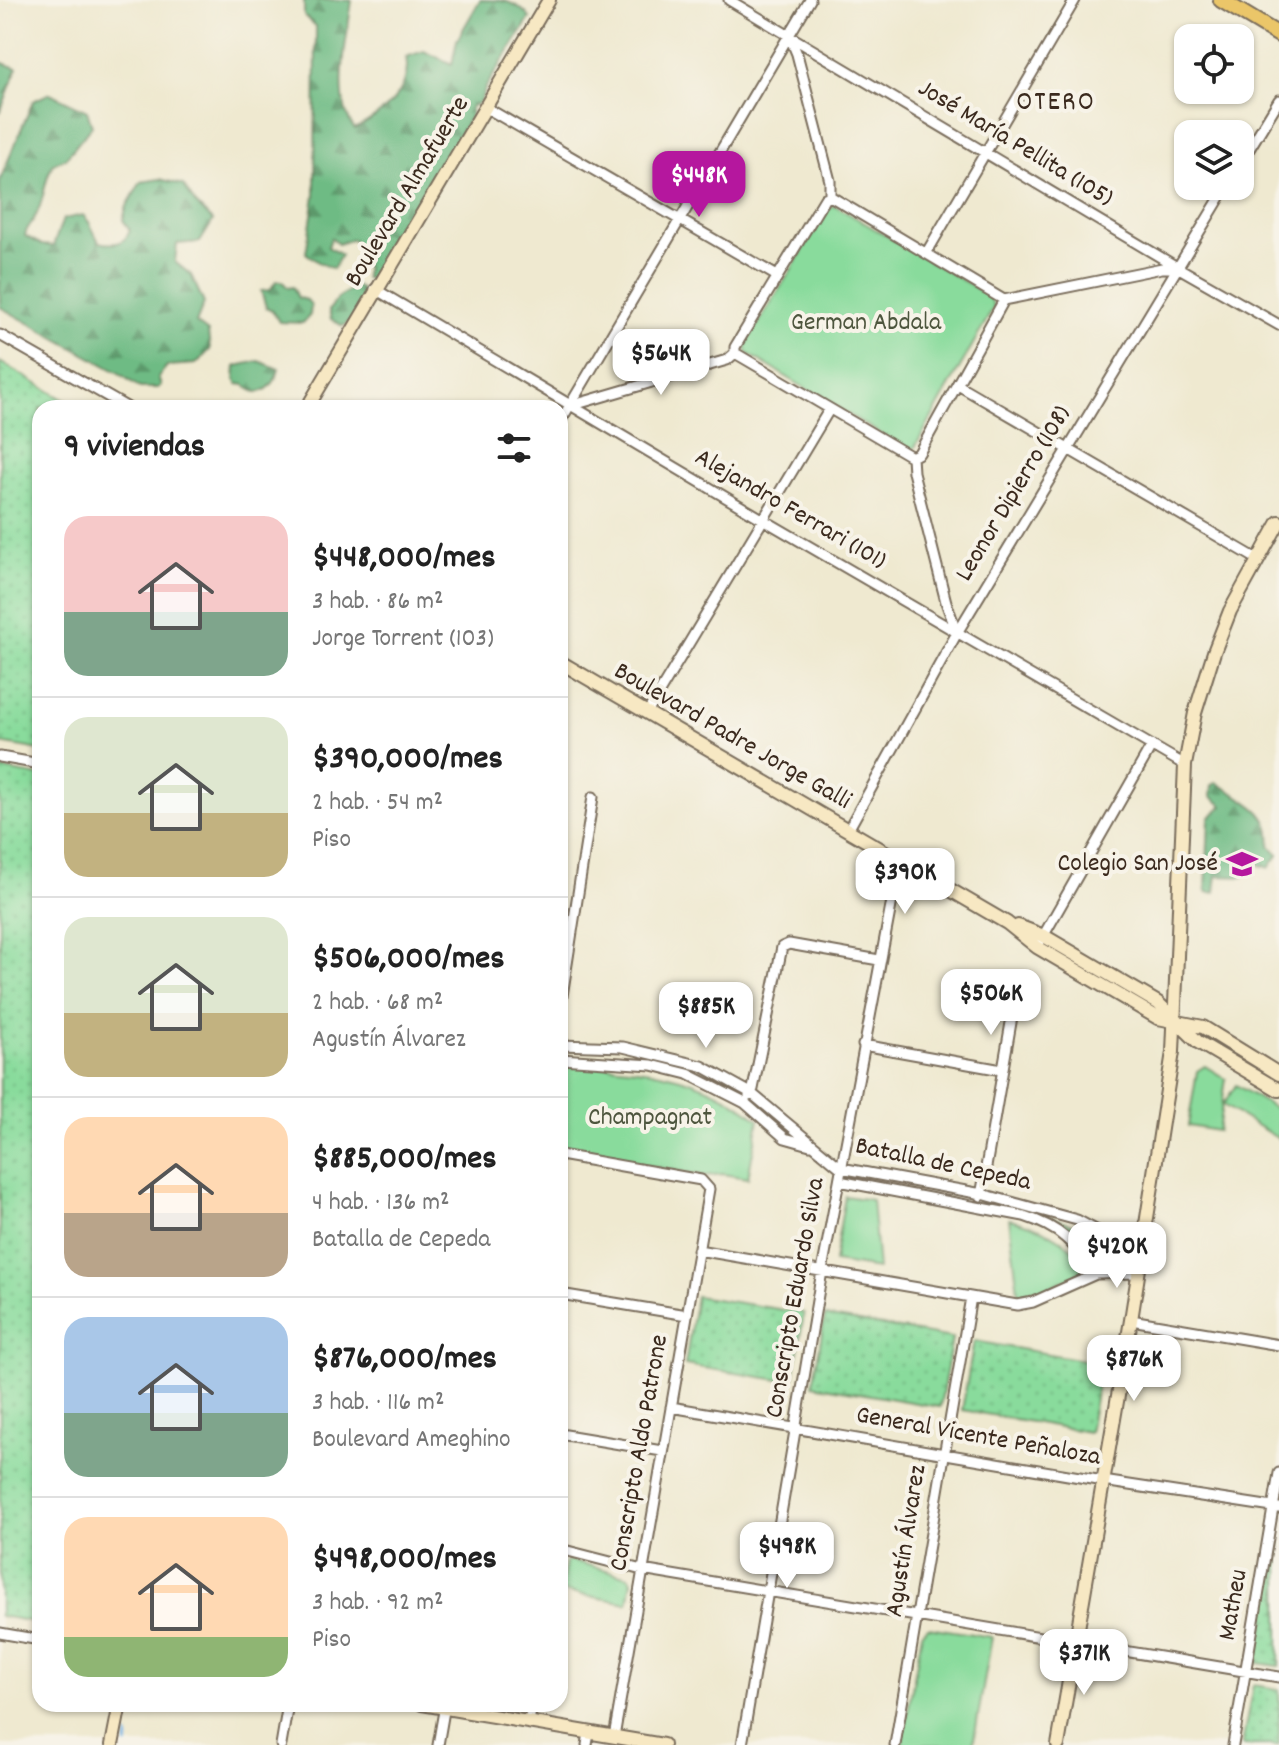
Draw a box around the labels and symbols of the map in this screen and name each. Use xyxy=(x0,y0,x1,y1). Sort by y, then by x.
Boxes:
street label: José María Pellita (105) xyxy=(910,71,1120,217)
district label: OTERO xyxy=(1016,84,1096,124)
street label: Boulevard Almafuerte xyxy=(336,90,480,294)
pin: $448K xyxy=(643,151,755,219)
park label: German Abdala xyxy=(791,305,942,342)
pin: $564K xyxy=(605,329,717,397)
street label: Leonor Dipierro (108) xyxy=(947,399,1081,589)
street label: Alejandro Ferrari (101) xyxy=(687,440,893,580)
street label: Boulevard Padre Jorge Galli xyxy=(606,654,858,820)
place label: Colegio San José xyxy=(1057,846,1218,883)
school or university icon: Colegio San José xyxy=(1225,847,1259,881)
pin: $390K xyxy=(849,848,961,916)
pin: $506K xyxy=(935,969,1047,1037)
pin: $885K xyxy=(650,982,762,1050)
park label: Champagnat xyxy=(588,1100,712,1137)
street label: Batalla de Cepeda xyxy=(852,1128,1035,1202)
street label: Conscripto Eduardo Silva xyxy=(757,1174,836,1421)
pin: $420K xyxy=(1061,1222,1173,1290)
street label: Conscripto Aldo Patrone xyxy=(601,1332,679,1574)
pin: $876K xyxy=(1078,1335,1190,1403)
street label: General Vicente Peñaloza xyxy=(853,1397,1104,1477)
street label: Agustín Álvarez xyxy=(877,1462,937,1620)
pin: $498K xyxy=(731,1522,843,1590)
street label: Matheu xyxy=(1210,1567,1258,1643)
pin: $371K xyxy=(1028,1629,1140,1697)

